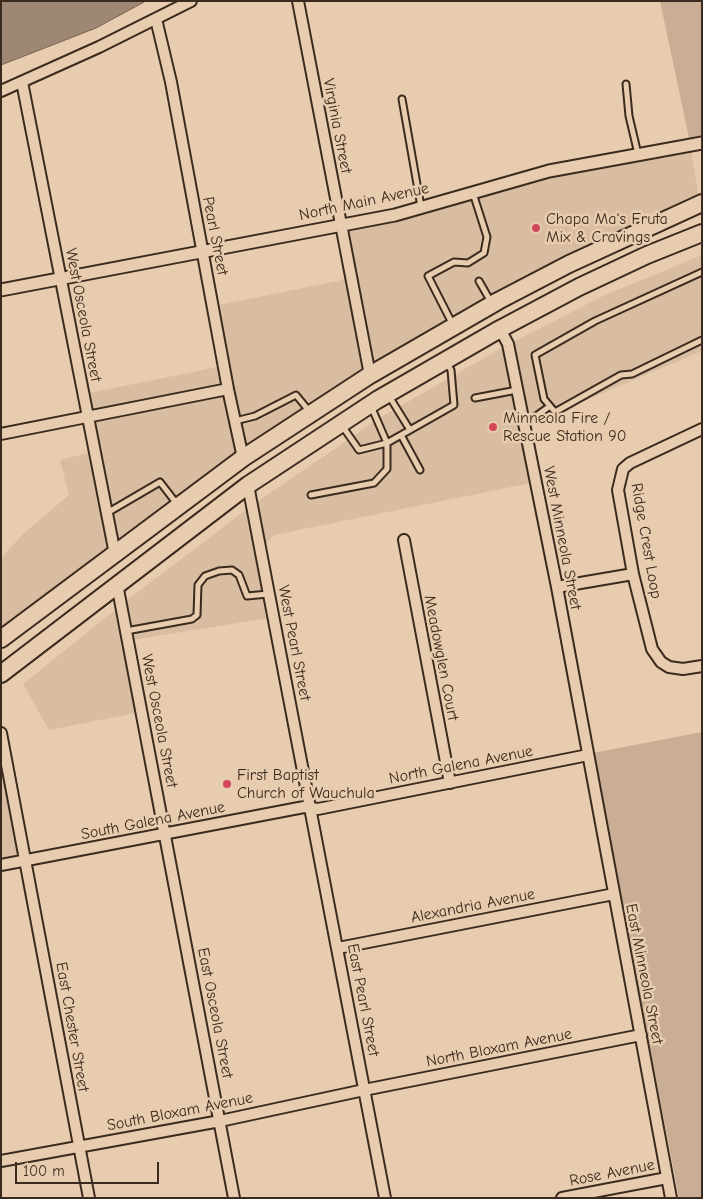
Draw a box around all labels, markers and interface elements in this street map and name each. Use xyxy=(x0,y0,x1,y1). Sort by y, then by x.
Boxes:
street label: Virginia Street xyxy=(318,77,356,175)
street label: North Main Avenue xyxy=(297,179,431,225)
street label: Pearl Street xyxy=(198,195,232,277)
place label: Chapa Ma's Fruta Mix & Cravings xyxy=(546,209,668,247)
marker: Chapa Ma's Fruta Mix & Cravings xyxy=(530,222,542,234)
street label: West Osceola Street xyxy=(61,247,105,383)
place label: Minneola Fire / Rescue Station 90 xyxy=(503,408,627,446)
marker: Minneola Fire / Rescue Station 90 xyxy=(487,421,499,433)
street label: West Minneola Street xyxy=(539,465,585,611)
street label: Ridge Crest Loop xyxy=(626,482,666,600)
street label: West Pearl Street xyxy=(273,584,315,702)
street label: Meadowglen Court xyxy=(419,594,463,722)
street label: West Osceola Street xyxy=(137,653,181,789)
street label: North Galena Avenue xyxy=(387,742,535,788)
place label: First Baptist Church of Wauchula xyxy=(237,765,375,803)
marker: First Baptist Church of Wauchula xyxy=(221,778,233,790)
street label: South Galena Avenue xyxy=(79,798,227,844)
street label: Alexandria Avenue xyxy=(409,885,537,927)
street label: East Minneola Street xyxy=(621,902,667,1046)
street label: East Pearl Street xyxy=(343,942,383,1058)
street label: East Osceola Street xyxy=(193,946,237,1080)
street label: East Chester Street xyxy=(51,961,93,1093)
street label: North Bloxam Avenue xyxy=(424,1024,574,1072)
street label: South Bloxam Avenue xyxy=(105,1088,255,1136)
scale bar xyxy=(18,1152,161,1184)
street label: Rose Avenue xyxy=(568,1155,656,1191)
text: 100 m xyxy=(23,1162,65,1180)

